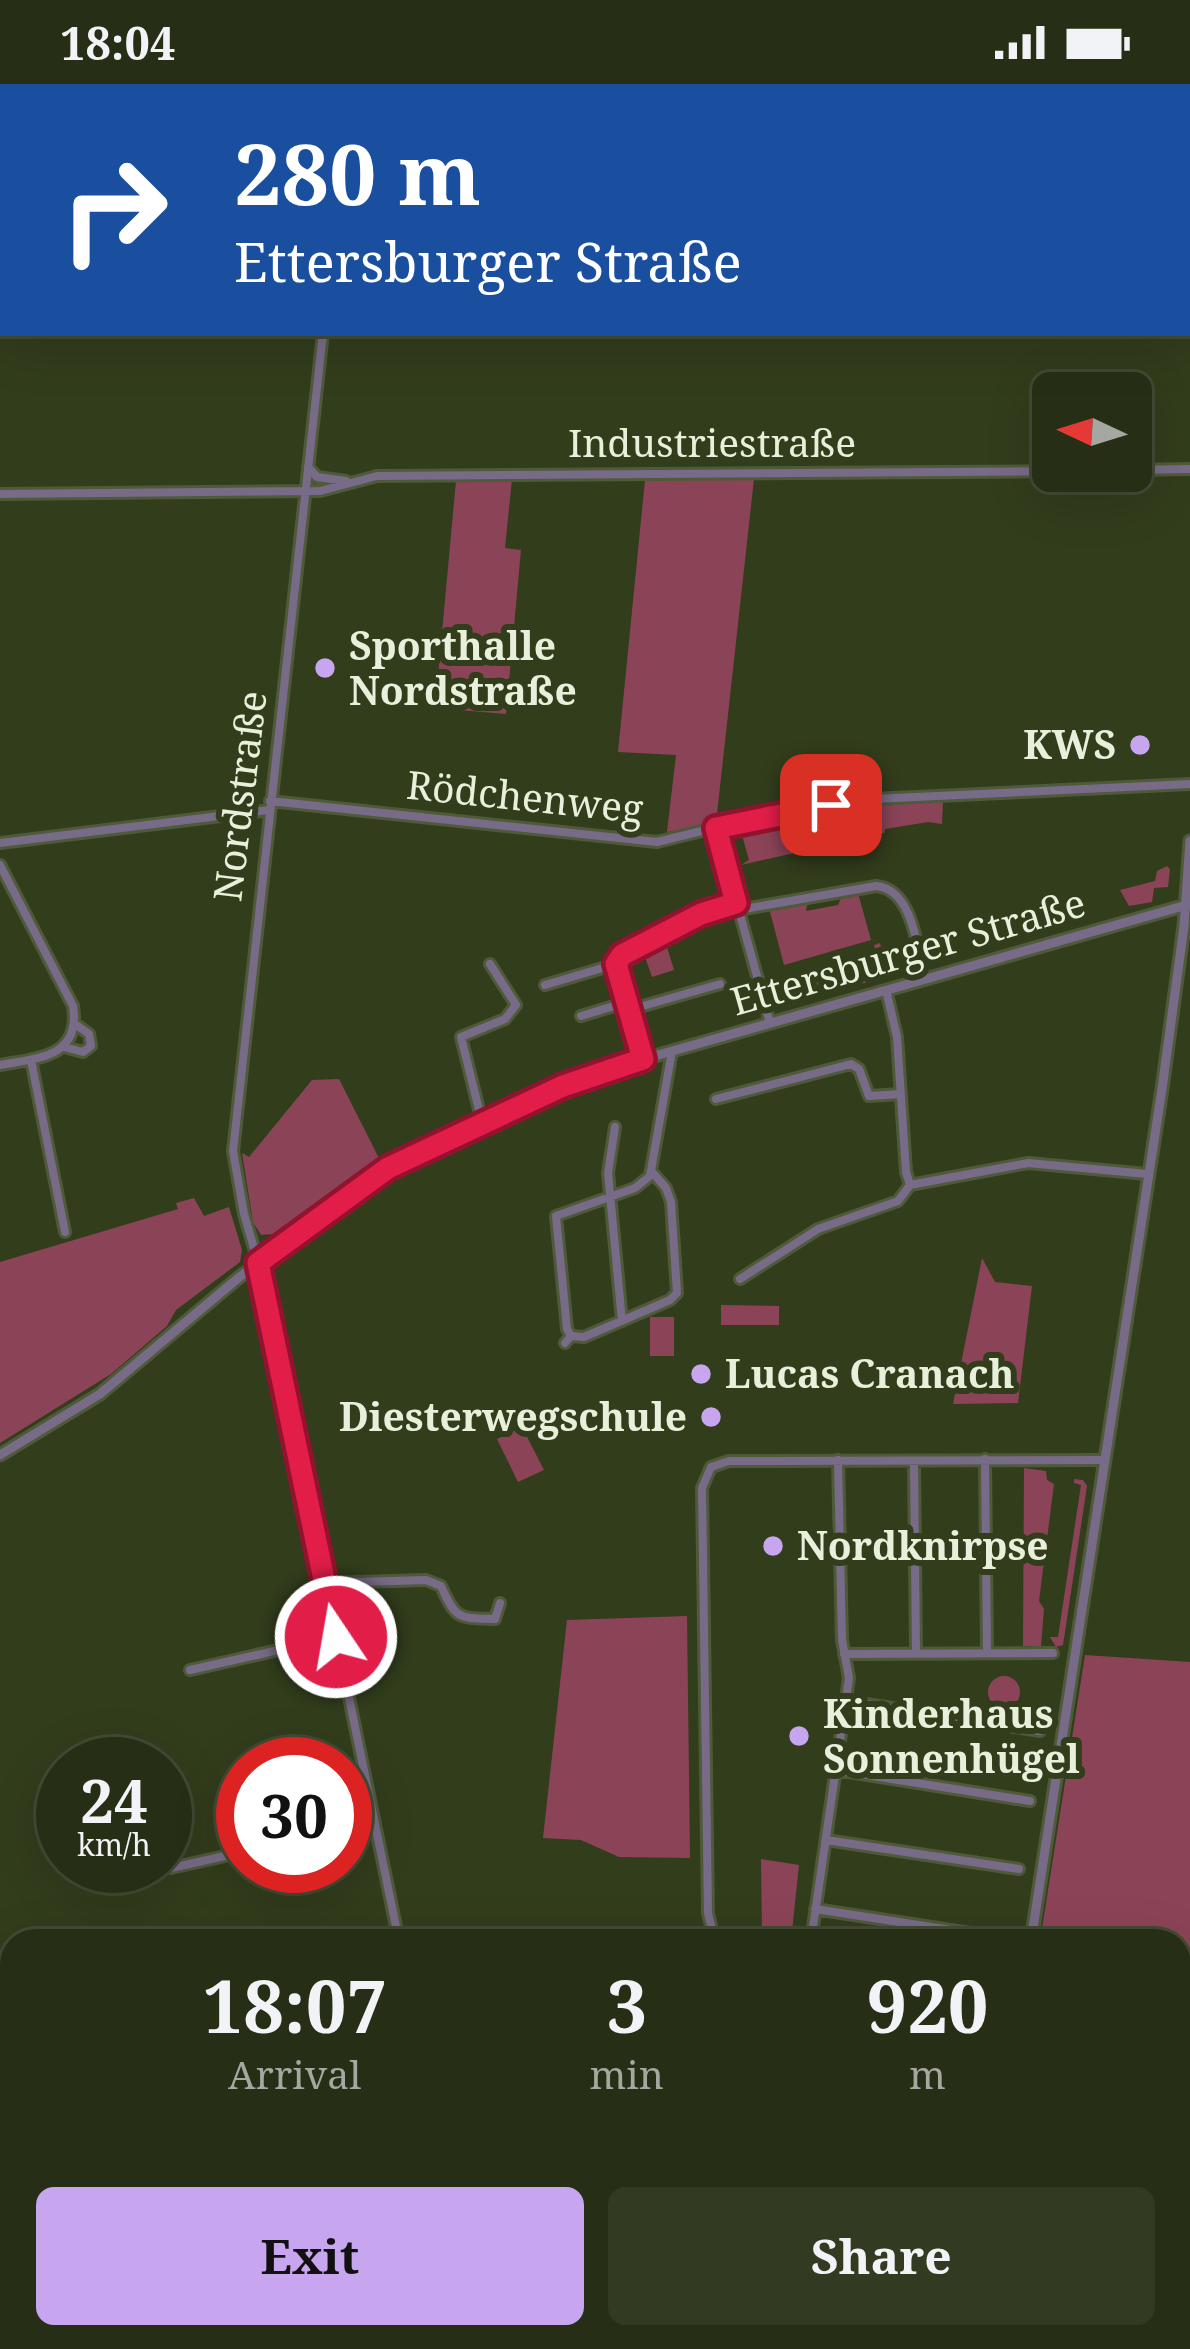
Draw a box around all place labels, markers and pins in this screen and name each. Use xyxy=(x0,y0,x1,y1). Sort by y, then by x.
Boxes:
place label: Sporthalle Nordstraße xyxy=(349,618,577,716)
marker: Sporthalle Nordstraße xyxy=(312,655,338,681)
place label: KWS xyxy=(1023,717,1116,770)
marker: KWS xyxy=(1127,732,1153,758)
pin xyxy=(780,754,882,856)
place label: Lucas Cranach xyxy=(725,1346,1014,1399)
marker: Lucas Cranach xyxy=(688,1361,714,1387)
place label: Diesterwegschule xyxy=(339,1389,687,1442)
marker: Diesterwegschule xyxy=(698,1404,724,1430)
place label: Nordknirpse xyxy=(797,1518,1049,1571)
marker: Nordknirpse xyxy=(760,1533,786,1559)
place label: Kinderhaus Sonnenhügel xyxy=(823,1686,1080,1784)
marker: Kinderhaus Sonnenhügel xyxy=(786,1723,812,1749)

